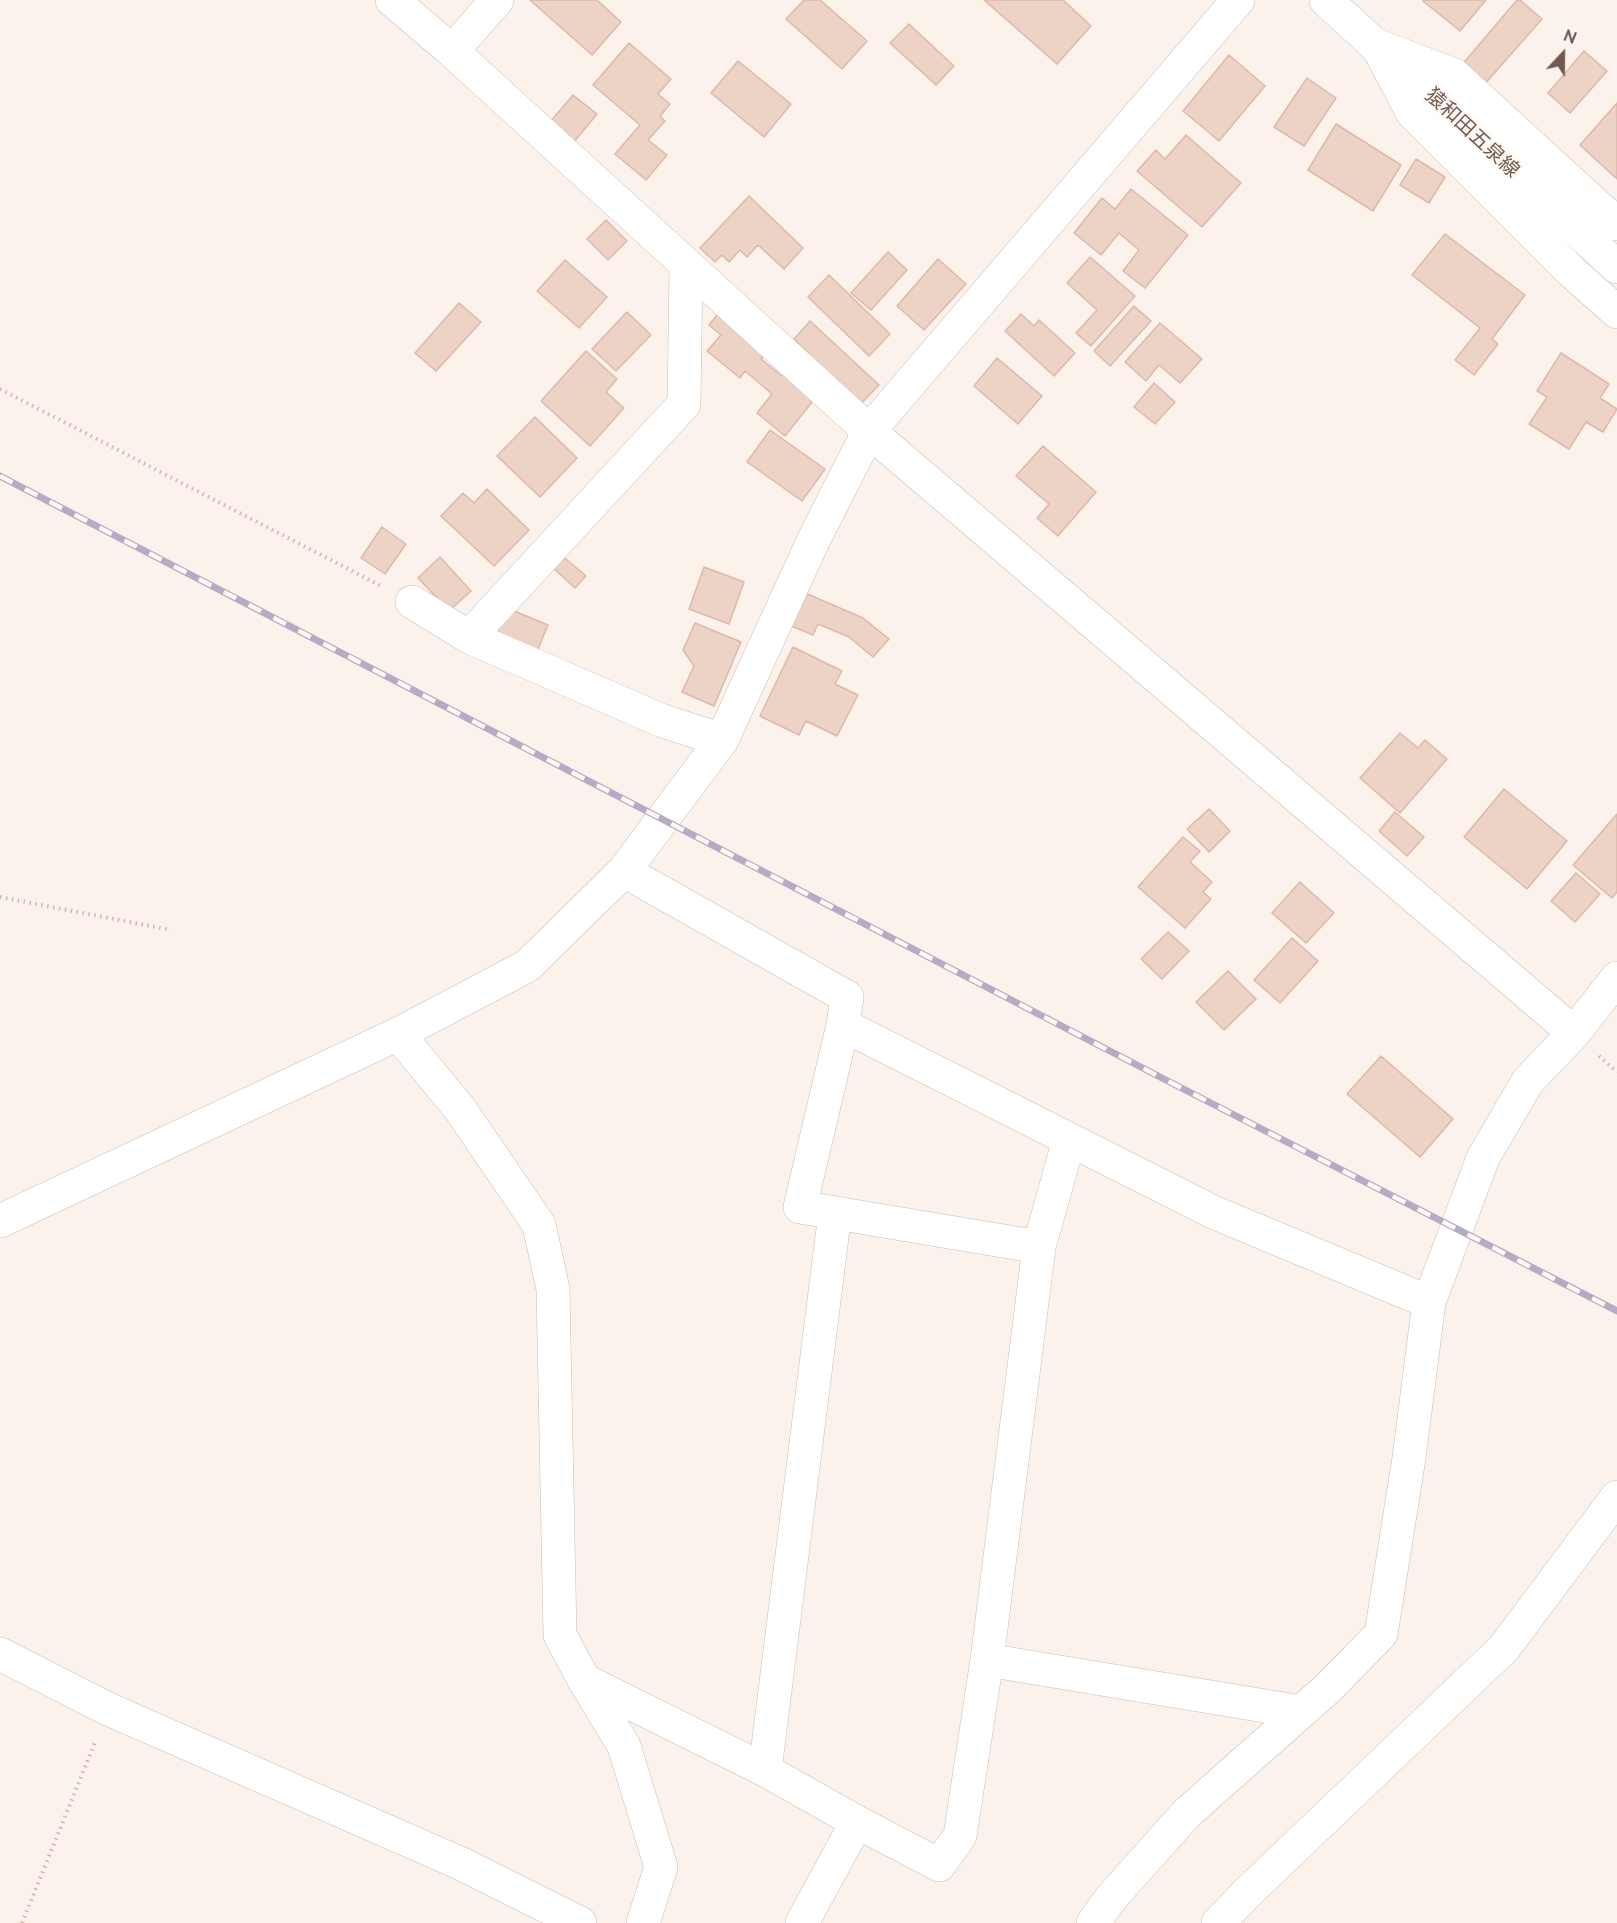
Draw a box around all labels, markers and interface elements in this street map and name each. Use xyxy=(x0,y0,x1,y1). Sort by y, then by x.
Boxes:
north arrow xyxy=(1533,24,1593,84)
text: N xyxy=(1561,26,1579,48)
street label: 猿和田五泉線 xyxy=(1420,83,1524,183)

